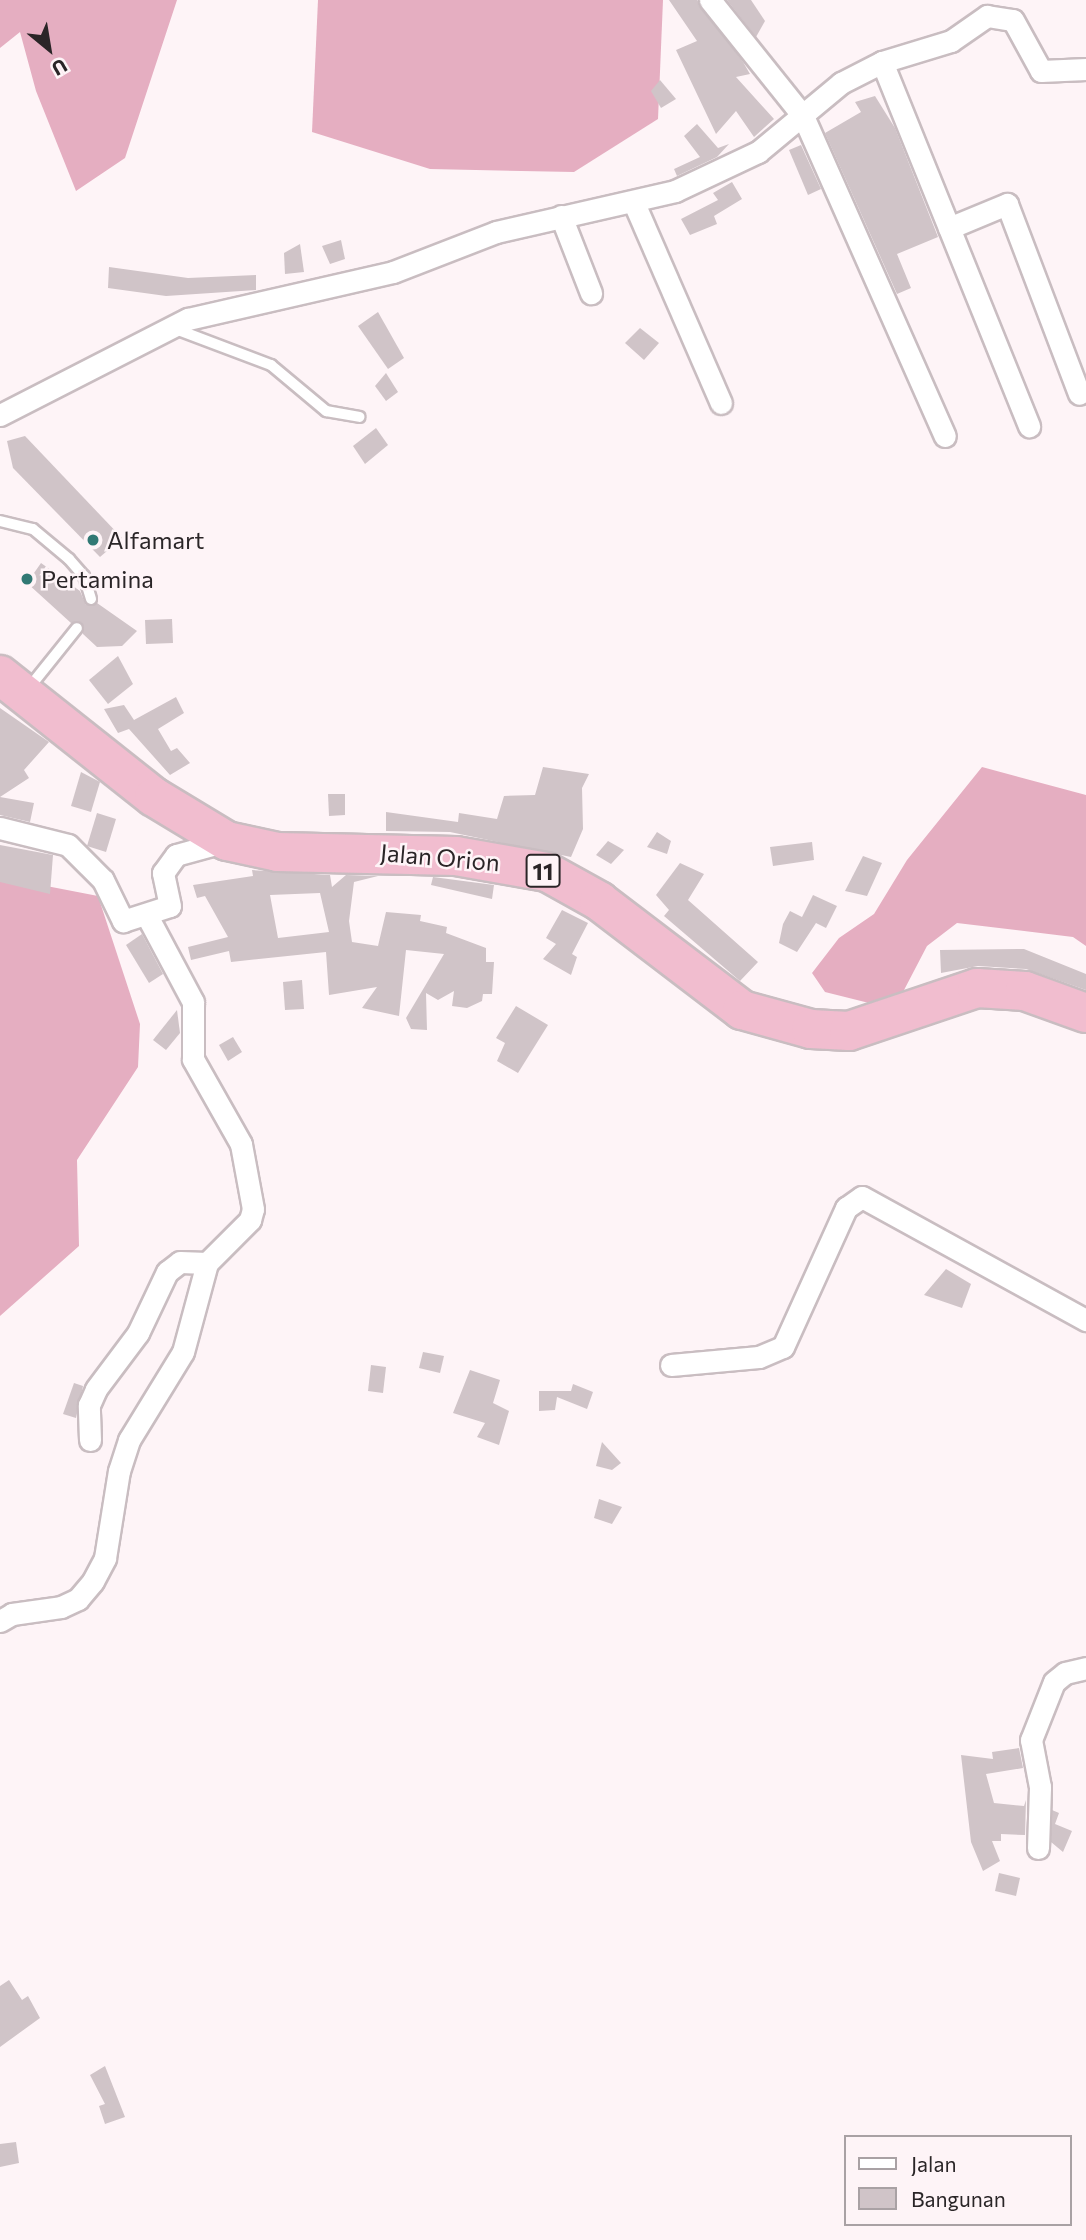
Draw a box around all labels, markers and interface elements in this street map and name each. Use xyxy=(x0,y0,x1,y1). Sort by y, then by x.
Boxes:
north arrow xyxy=(14,14,84,84)
text: U xyxy=(48,54,71,81)
place label: Alfamart xyxy=(107,526,204,554)
marker: Alfamart xyxy=(85,532,101,548)
place label: Pertamina xyxy=(41,565,154,593)
marker: Pertamina xyxy=(19,571,35,587)
street label: Jalan Orion xyxy=(379,837,501,877)
road number: 11 xyxy=(526,852,560,890)
legend xyxy=(844,2135,1072,2226)
text: Jalan xyxy=(911,2151,956,2176)
text: Bangunan xyxy=(911,2186,1006,2211)

